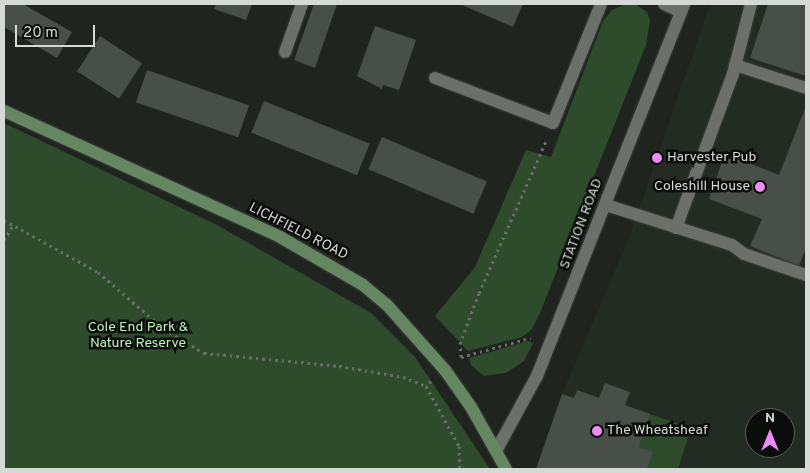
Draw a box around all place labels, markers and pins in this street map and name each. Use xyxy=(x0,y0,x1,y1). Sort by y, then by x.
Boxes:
place label: Harvester Pub xyxy=(667,150,756,166)
marker: Harvester Pub xyxy=(651,152,663,164)
place label: Coleshill House xyxy=(654,179,750,195)
marker: Coleshill House xyxy=(754,181,766,193)
place label: The Wheatsheaf xyxy=(607,423,708,439)
marker: The Wheatsheaf xyxy=(591,425,603,437)

